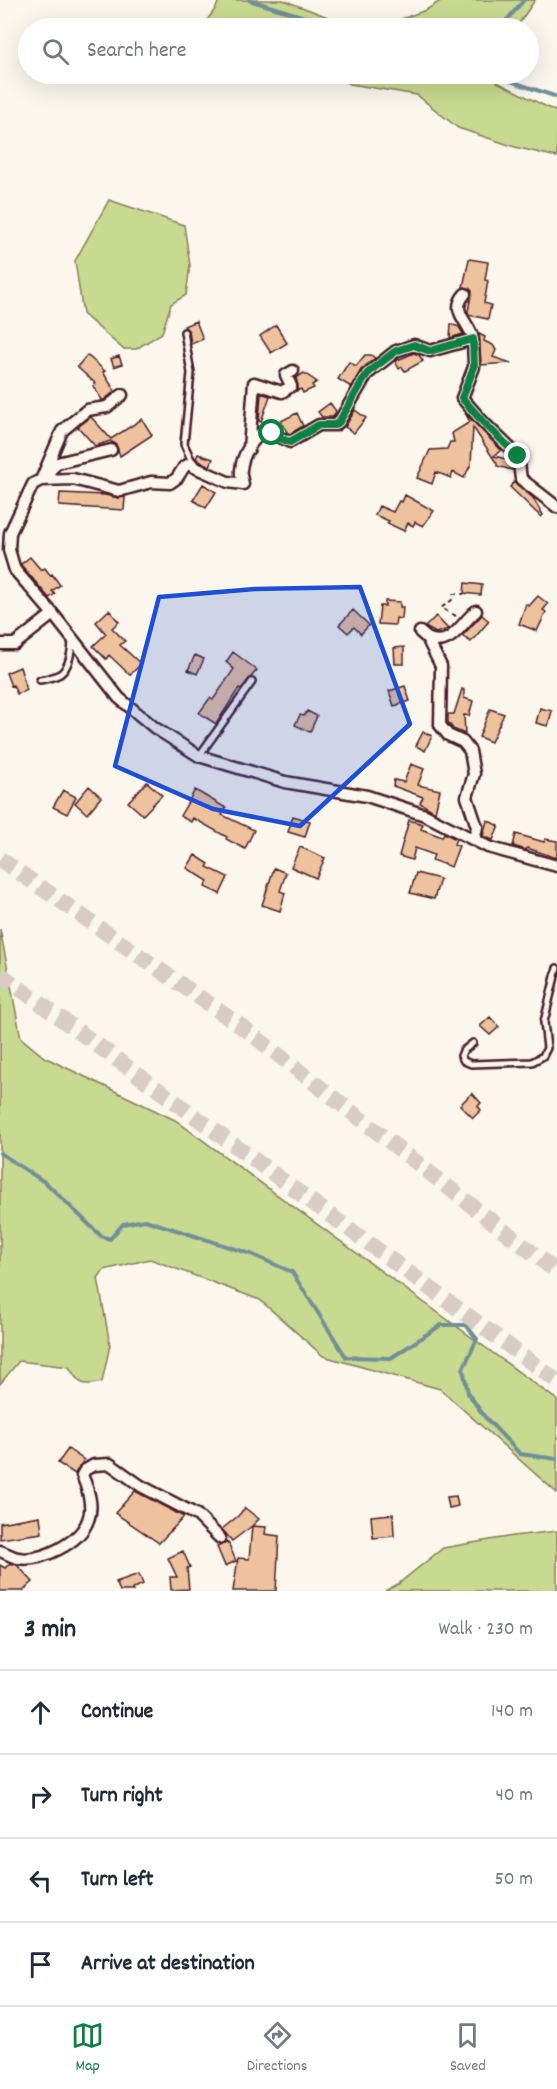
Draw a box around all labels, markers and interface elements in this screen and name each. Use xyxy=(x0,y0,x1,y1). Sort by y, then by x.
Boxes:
search box xyxy=(18,18,539,84)
icon: search xyxy=(39,35,72,68)
text: Search here xyxy=(87,36,186,67)
route start xyxy=(258,419,284,445)
route end xyxy=(504,442,530,468)
text: 3 min xyxy=(24,1612,76,1649)
text: Walk · 230 m xyxy=(439,1616,533,1644)
icon: ahead xyxy=(24,1696,57,1729)
text: Continue xyxy=(81,1697,153,1728)
text: 140 m xyxy=(491,1698,533,1726)
icon: right xyxy=(24,1780,57,1813)
text: Turn right xyxy=(81,1781,163,1812)
text: 40 m xyxy=(495,1782,533,1810)
icon: left xyxy=(24,1864,57,1897)
text: Turn left xyxy=(81,1865,153,1896)
text: 50 m xyxy=(495,1866,533,1894)
icon: arrive xyxy=(24,1948,57,1981)
text: Arrive at destination xyxy=(81,1949,255,1980)
tab: Map xyxy=(71,2019,104,2078)
tab: Directions xyxy=(247,2019,307,2078)
tab: Saved xyxy=(450,2019,486,2078)

